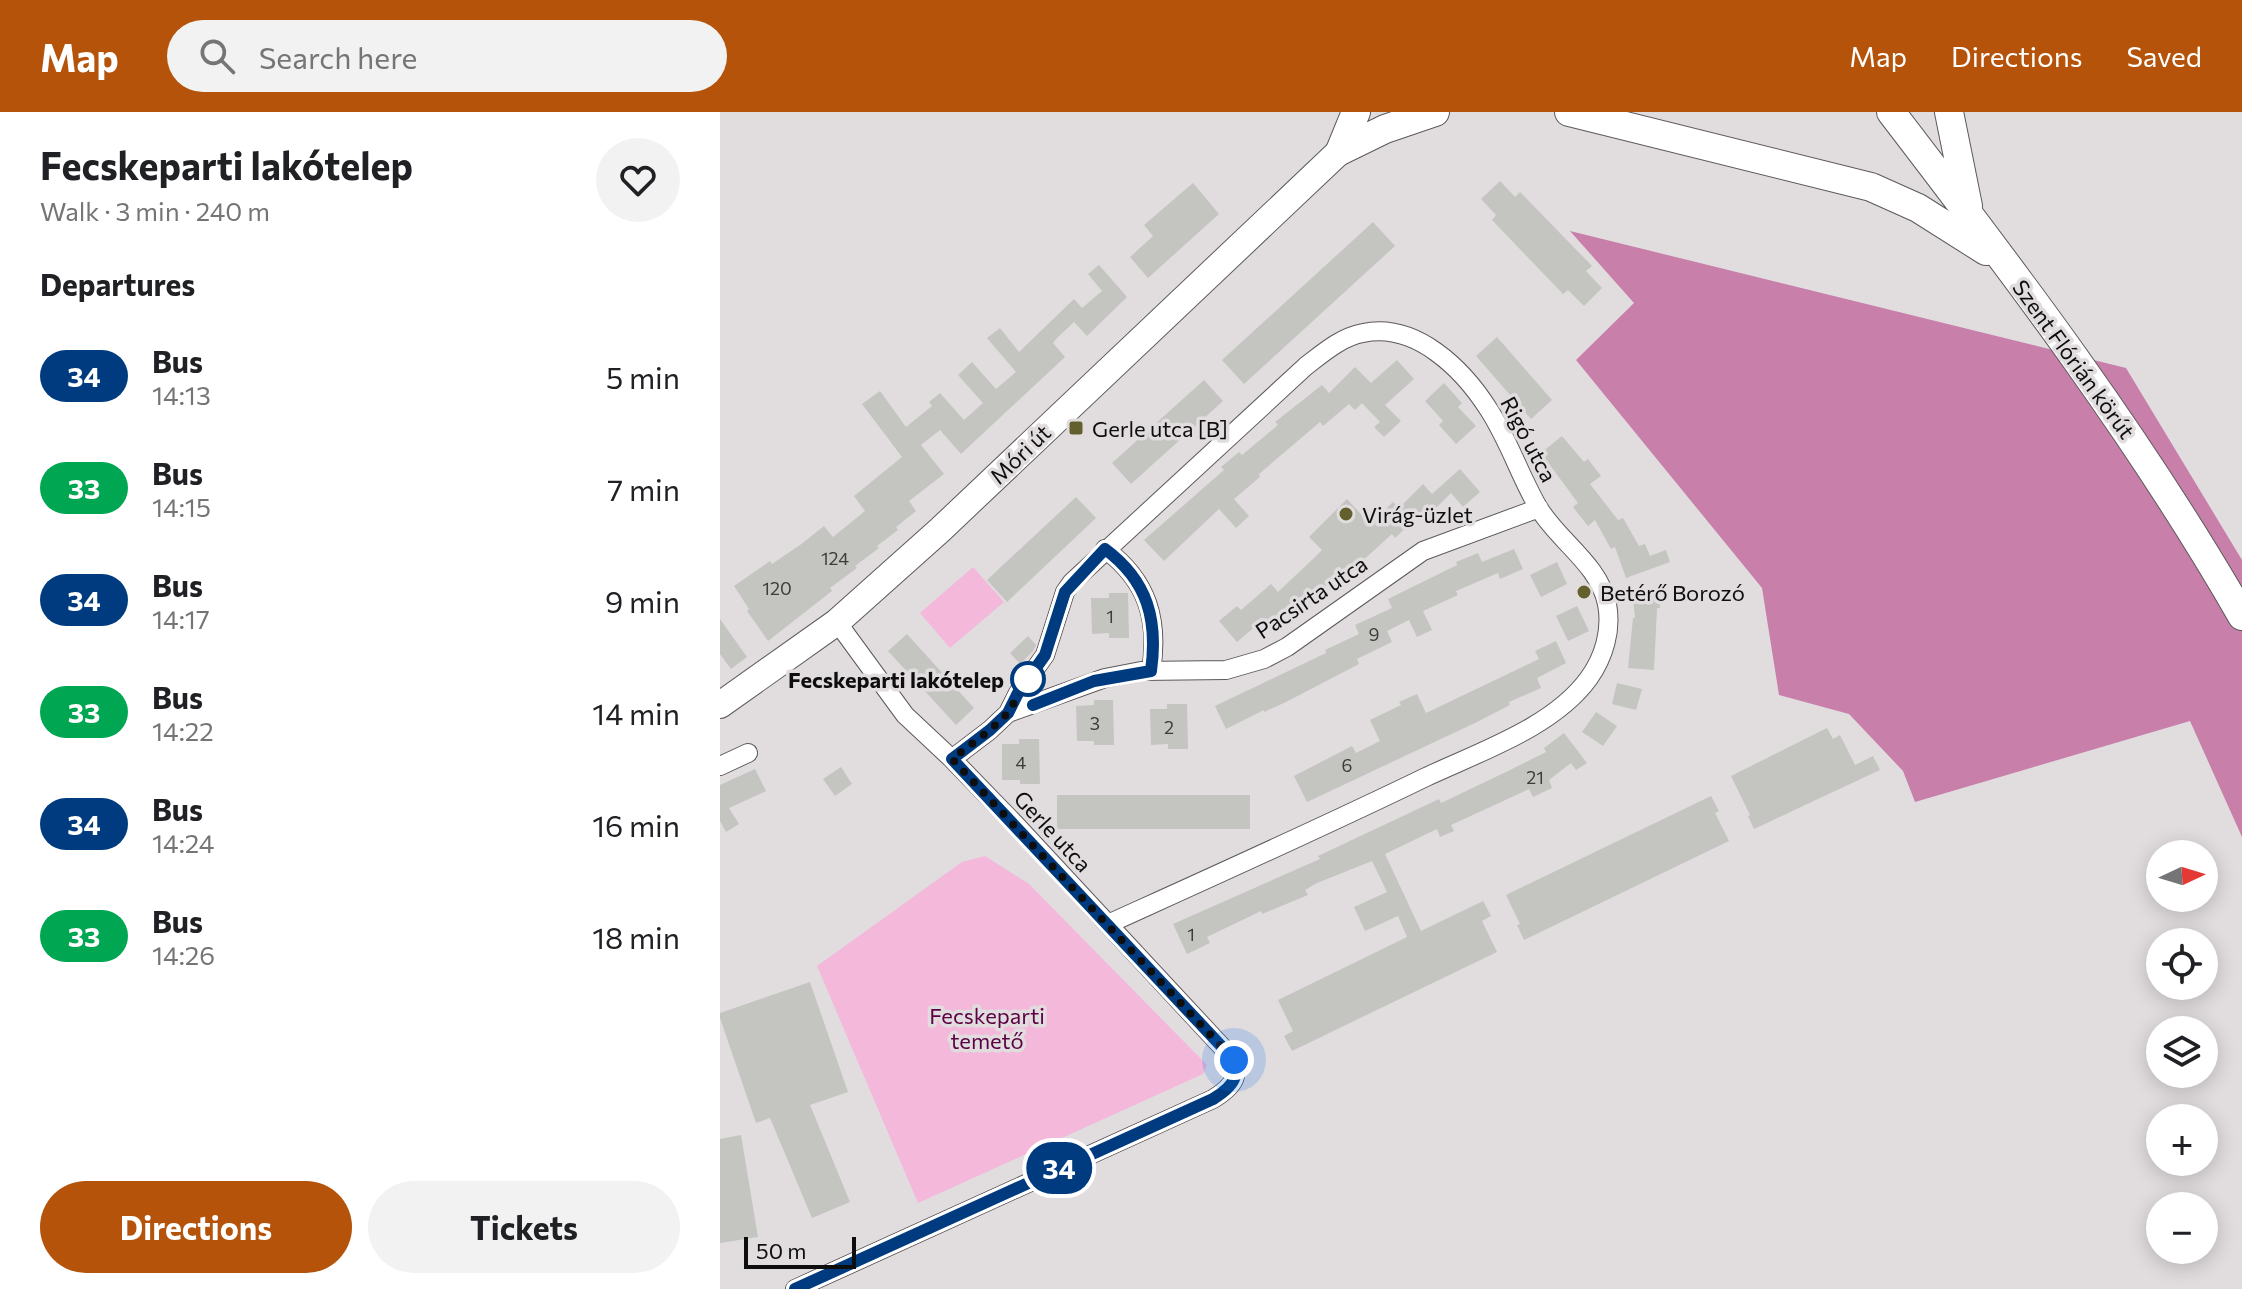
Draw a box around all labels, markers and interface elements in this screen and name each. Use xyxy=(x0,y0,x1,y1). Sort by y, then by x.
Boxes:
search box xyxy=(167,20,727,92)
text: Map xyxy=(40,33,119,80)
icon: search xyxy=(195,34,239,78)
text: Search here xyxy=(259,38,417,75)
text: Map xyxy=(1849,39,1907,73)
text: Directions xyxy=(1951,39,2082,73)
text: Saved xyxy=(2126,39,2202,73)
button: heart xyxy=(596,138,680,222)
text: Fecskeparti lakótelep xyxy=(40,141,413,188)
text: Walk · 3 min · 240 m xyxy=(40,195,270,226)
text: Departures xyxy=(40,265,195,302)
street label: Szent Flórián körút xyxy=(2007,274,2141,444)
text: Bus xyxy=(152,342,203,379)
text: 5 min xyxy=(606,358,680,395)
text: 34 xyxy=(67,359,101,393)
text: 14:13 xyxy=(152,379,211,410)
street label: Rigó utca xyxy=(1495,392,1563,486)
place label: Gerle utca [B] xyxy=(1092,415,1228,442)
street label: Móri út xyxy=(984,419,1056,489)
marker: Gerle utca [B] xyxy=(1067,419,1085,437)
text: Bus xyxy=(152,454,203,491)
text: 7 min xyxy=(607,470,680,507)
text: 33 xyxy=(68,471,100,505)
text: 14:15 xyxy=(152,491,211,522)
place label: Virág-üzlet xyxy=(1362,501,1473,528)
marker: Virág-üzlet xyxy=(1337,505,1355,523)
house number: 124 xyxy=(821,547,849,569)
street label: Pacsirta utca xyxy=(1250,550,1372,644)
text: Bus xyxy=(152,566,203,603)
house number: 120 xyxy=(762,577,792,599)
place label: Betérő Borozó xyxy=(1600,579,1745,606)
text: 9 min xyxy=(605,582,680,619)
text: 34 xyxy=(67,583,101,617)
marker: Betérő Borozó xyxy=(1575,583,1593,601)
text: 14:17 xyxy=(152,603,210,634)
house number: 1 xyxy=(1106,605,1114,627)
house number: 9 xyxy=(1369,623,1379,645)
marker: Fecskeparti lakótelep xyxy=(1011,662,1045,696)
place label: Fecskeparti lakótelep xyxy=(788,666,1004,693)
text: Bus xyxy=(152,678,203,715)
text: 14 min xyxy=(592,694,680,731)
text: 33 xyxy=(68,695,100,729)
house number: 3 xyxy=(1090,712,1100,734)
text: 14:22 xyxy=(152,715,214,746)
house number: 2 xyxy=(1164,716,1174,738)
house number: 4 xyxy=(1016,751,1027,773)
house number: 6 xyxy=(1342,754,1352,776)
house number: 21 xyxy=(1526,766,1544,788)
street label: Gerle utca xyxy=(1009,785,1097,877)
text: Bus xyxy=(152,790,203,827)
text: 16 min xyxy=(592,806,680,843)
text: 34 xyxy=(67,807,101,841)
text: 14:24 xyxy=(152,827,214,858)
north arrow xyxy=(2146,840,2218,912)
map controls xyxy=(2146,840,2218,1264)
text: Bus xyxy=(152,902,203,939)
text: 18 min xyxy=(592,918,680,955)
text: 33 xyxy=(68,919,100,953)
house number: 1 xyxy=(1187,923,1195,945)
button: locate xyxy=(2146,928,2218,1000)
text: 14:26 xyxy=(152,939,215,970)
park label: Fecskeparti temető xyxy=(929,1002,1045,1054)
button: layers xyxy=(2146,1016,2218,1088)
your location xyxy=(1214,1040,1254,1080)
button: + xyxy=(2146,1104,2218,1176)
line badge: 34 xyxy=(1023,1142,1095,1194)
text: 34 xyxy=(1042,1151,1076,1185)
button: Directions xyxy=(40,1181,352,1273)
button: Tickets xyxy=(368,1181,680,1273)
button: − xyxy=(2146,1192,2218,1264)
scale bar xyxy=(744,1233,856,1269)
text: 50 m xyxy=(756,1237,806,1264)

